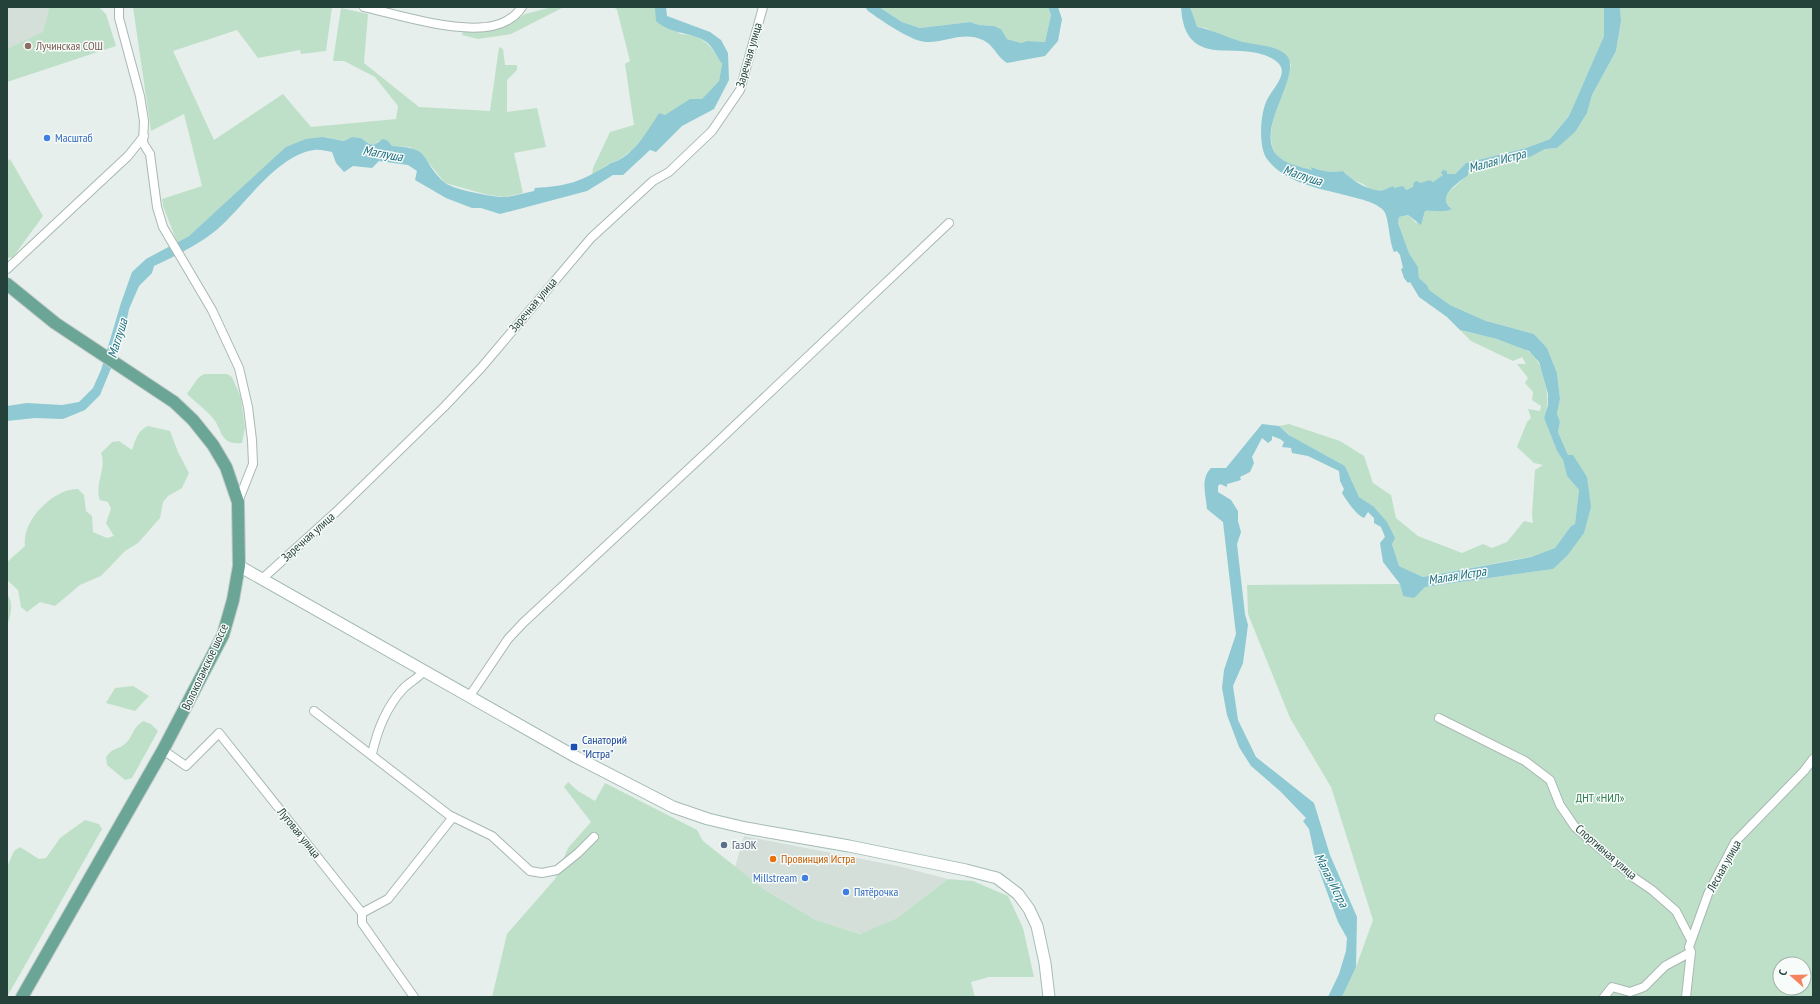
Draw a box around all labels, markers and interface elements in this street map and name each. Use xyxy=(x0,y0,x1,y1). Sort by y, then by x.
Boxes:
street label: Заречная улица xyxy=(732,21,765,89)
place label: Лучинская СОШ xyxy=(35,38,103,53)
marker: Лучинская СОШ xyxy=(23,41,33,51)
place label: Масштаб xyxy=(55,130,93,145)
marker: Масштаб xyxy=(42,133,52,143)
water label: Маглуша xyxy=(362,142,405,165)
water label: Малая Истра xyxy=(1467,145,1528,176)
water label: Маглуша xyxy=(1281,161,1325,190)
street label: Заречная улица xyxy=(505,274,560,335)
water label: Маглуша xyxy=(103,316,132,360)
street label: Заречная улица xyxy=(278,509,338,565)
water label: Малая Истра xyxy=(1427,562,1488,588)
street label: Волоколамское шоссе xyxy=(178,621,231,712)
place label: Санаторий "Истра" xyxy=(582,732,627,761)
marker: Санаторий "Истра" xyxy=(569,742,579,752)
park label: ДНТ «НИЛ» xyxy=(1576,790,1625,805)
street label: Луговая улица xyxy=(274,804,324,861)
street label: Спортивная улица xyxy=(1572,821,1640,883)
place label: ГазОК xyxy=(732,837,757,852)
street label: Лесная улица xyxy=(1703,837,1744,895)
marker: ГазОК xyxy=(719,840,729,850)
water label: Малая Истра xyxy=(1311,850,1353,911)
place label: Провинция Истра xyxy=(781,851,856,866)
marker: Провинция Истра xyxy=(768,854,778,864)
place label: Millstream xyxy=(753,870,797,885)
marker: Millstream xyxy=(800,873,810,883)
place label: Пятёрочка xyxy=(854,884,898,899)
marker: Пятёрочка xyxy=(841,887,851,897)
north arrow xyxy=(1772,956,1812,996)
text: С xyxy=(1775,968,1790,977)

